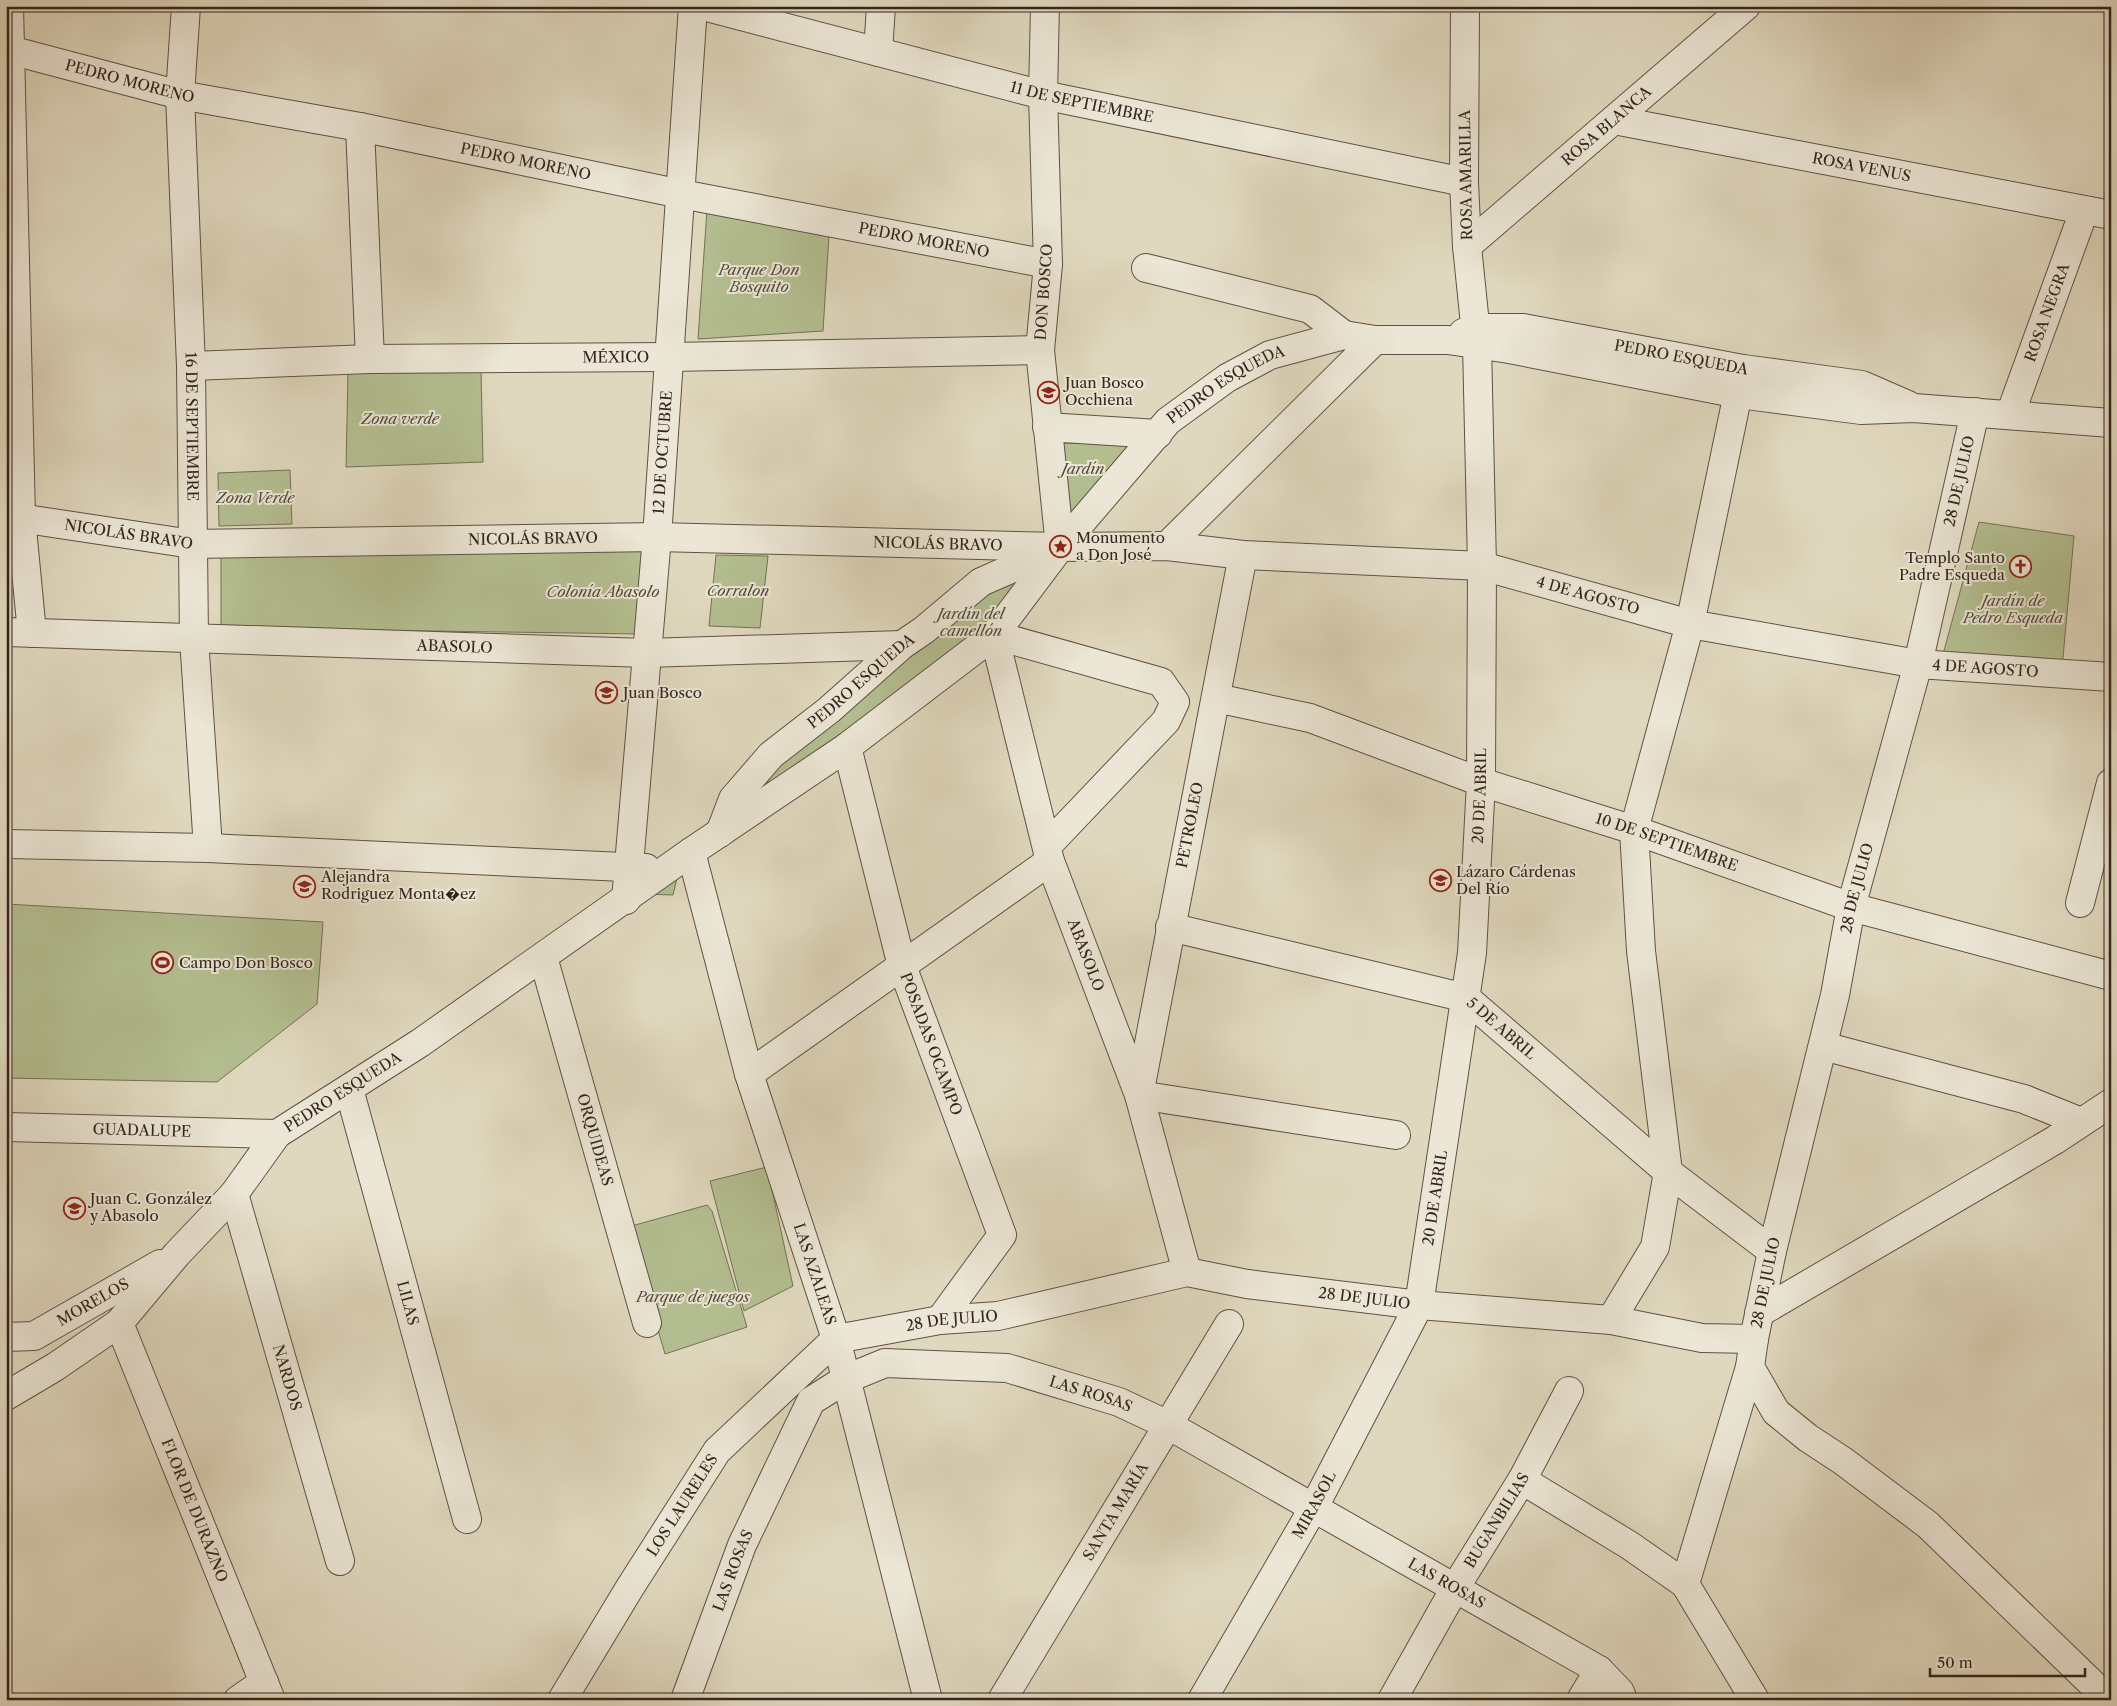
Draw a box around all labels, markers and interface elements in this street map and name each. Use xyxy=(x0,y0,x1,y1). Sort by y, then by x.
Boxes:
street label: PEDRO MORENO xyxy=(63,55,196,106)
street label: 11 DE SEPTIEMBRE xyxy=(1008,77,1155,127)
street label: ROSA BLANCA xyxy=(1557,81,1656,170)
street label: ROSA AMARILLA xyxy=(1455,109,1476,241)
street label: PEDRO MORENO xyxy=(459,138,593,184)
street label: ROSA VENUS xyxy=(1811,148,1913,186)
street label: PEDRO MORENO xyxy=(857,218,991,262)
street label: DON BOSCO xyxy=(1031,243,1056,341)
park label: Parque Don Bosquito xyxy=(718,260,799,296)
street label: ROSA NEGRA xyxy=(2020,260,2074,364)
street label: PEDRO ESQUEDA xyxy=(1613,335,1751,379)
street label: PEDRO ESQUEDA xyxy=(1163,341,1288,428)
street label: MÉXICO xyxy=(582,347,649,367)
street label: 16 DE SEPTIEMBRE xyxy=(181,352,202,501)
place label: Juan Bosco Occhiena xyxy=(1063,373,1144,409)
school or university icon: Juan Bosco Occhiena xyxy=(1037,380,1061,404)
street label: 12 DE OCTUBRE xyxy=(649,390,676,515)
park label: Zona verde xyxy=(360,409,440,428)
street label: 28 DE JULIO xyxy=(1939,434,1978,528)
park label: Jardín xyxy=(1058,459,1104,478)
park label: Zona Verde xyxy=(215,488,295,507)
street label: NICOLÁS BRAVO xyxy=(63,515,194,553)
street label: NICOLÁS BRAVO xyxy=(468,528,598,549)
place label: Monumento a Don José xyxy=(1076,528,1165,564)
street label: NICOLÁS BRAVO xyxy=(873,532,1003,555)
place icon: Monumento a Don José xyxy=(1048,535,1072,559)
place label: Templo Santo Padre Esqueda xyxy=(1899,548,2005,584)
church icon: Templo Santo Padre Esqueda xyxy=(2009,555,2033,579)
street label: 4 DE AGOSTO xyxy=(1534,572,1642,618)
park label: Corralon xyxy=(707,581,769,600)
park label: Colonía Abasolo xyxy=(547,582,659,601)
park label: Jardín de Pedro Esqueda xyxy=(1962,591,2063,627)
park label: Jardín del camellón xyxy=(933,604,1007,640)
street label: PEDRO ESQUEDA xyxy=(803,629,919,732)
street label: ABASOLO xyxy=(415,635,493,657)
street label: 4 DE AGOSTO xyxy=(1932,655,2039,681)
school or university icon: Juan Bosco xyxy=(595,681,619,705)
place label: Juan Bosco xyxy=(621,683,702,702)
street label: 20 DE ABRIL xyxy=(1468,748,1490,844)
street label: PETROLEO xyxy=(1172,780,1207,869)
street label: 10 DE SEPTIEMBRE xyxy=(1593,809,1741,875)
street label: 28 DE JULIO xyxy=(1836,841,1877,935)
place label: Lázaro Cárdenas Del Río xyxy=(1456,862,1576,898)
place label: Alejandra Rodriguez Monta�ez xyxy=(320,867,476,903)
school or university icon: Lázaro Cárdenas Del Río xyxy=(1428,869,1452,893)
school or university icon: Alejandra Rodriguez Monta�ez xyxy=(293,874,317,898)
street label: ABASOLO xyxy=(1063,915,1109,994)
sports icon: Campo Don Bosco xyxy=(151,951,175,975)
place label: Campo Don Bosco xyxy=(179,953,313,972)
street label: POSADAS OCAMPO xyxy=(896,970,967,1118)
street label: 5 DE ABRIL xyxy=(1463,993,1541,1063)
street label: PEDRO ESQUEDA xyxy=(280,1047,405,1136)
street label: ORQUIDEAS xyxy=(573,1091,618,1188)
street label: GUADALUPE xyxy=(92,1119,191,1141)
street label: 20 DE ABRIL xyxy=(1418,1149,1451,1247)
place label: Juan C. González y Abasolo xyxy=(88,1189,212,1225)
school or university icon: Juan C. González y Abasolo xyxy=(62,1196,86,1220)
street label: LAS AZALEAS xyxy=(790,1221,841,1327)
street label: 28 DE JULIO xyxy=(1746,1235,1784,1330)
street label: MORELOS xyxy=(53,1274,132,1330)
street label: LILAS xyxy=(393,1279,423,1327)
street label: 28 DE JULIO xyxy=(1317,1283,1412,1313)
park label: Parque de juegos xyxy=(635,1287,750,1306)
street label: 28 DE JULIO xyxy=(904,1306,998,1335)
street label: NARDOS xyxy=(269,1342,306,1413)
street label: LAS ROSAS xyxy=(1047,1371,1136,1416)
street label: FLOR DE DURAZNO xyxy=(158,1436,232,1585)
street label: LOS LAURELES xyxy=(642,1450,722,1560)
street label: SANTA MARÍA xyxy=(1078,1458,1153,1564)
street label: MIRASOL xyxy=(1288,1468,1340,1542)
street label: BUGANBILIAS xyxy=(1460,1469,1533,1571)
street label: LAS ROSAS xyxy=(708,1526,757,1614)
street label: LAS ROSAS xyxy=(1405,1553,1489,1612)
scale bar xyxy=(1930,1646,2084,1678)
text: 50 m xyxy=(1937,1653,1973,1672)

